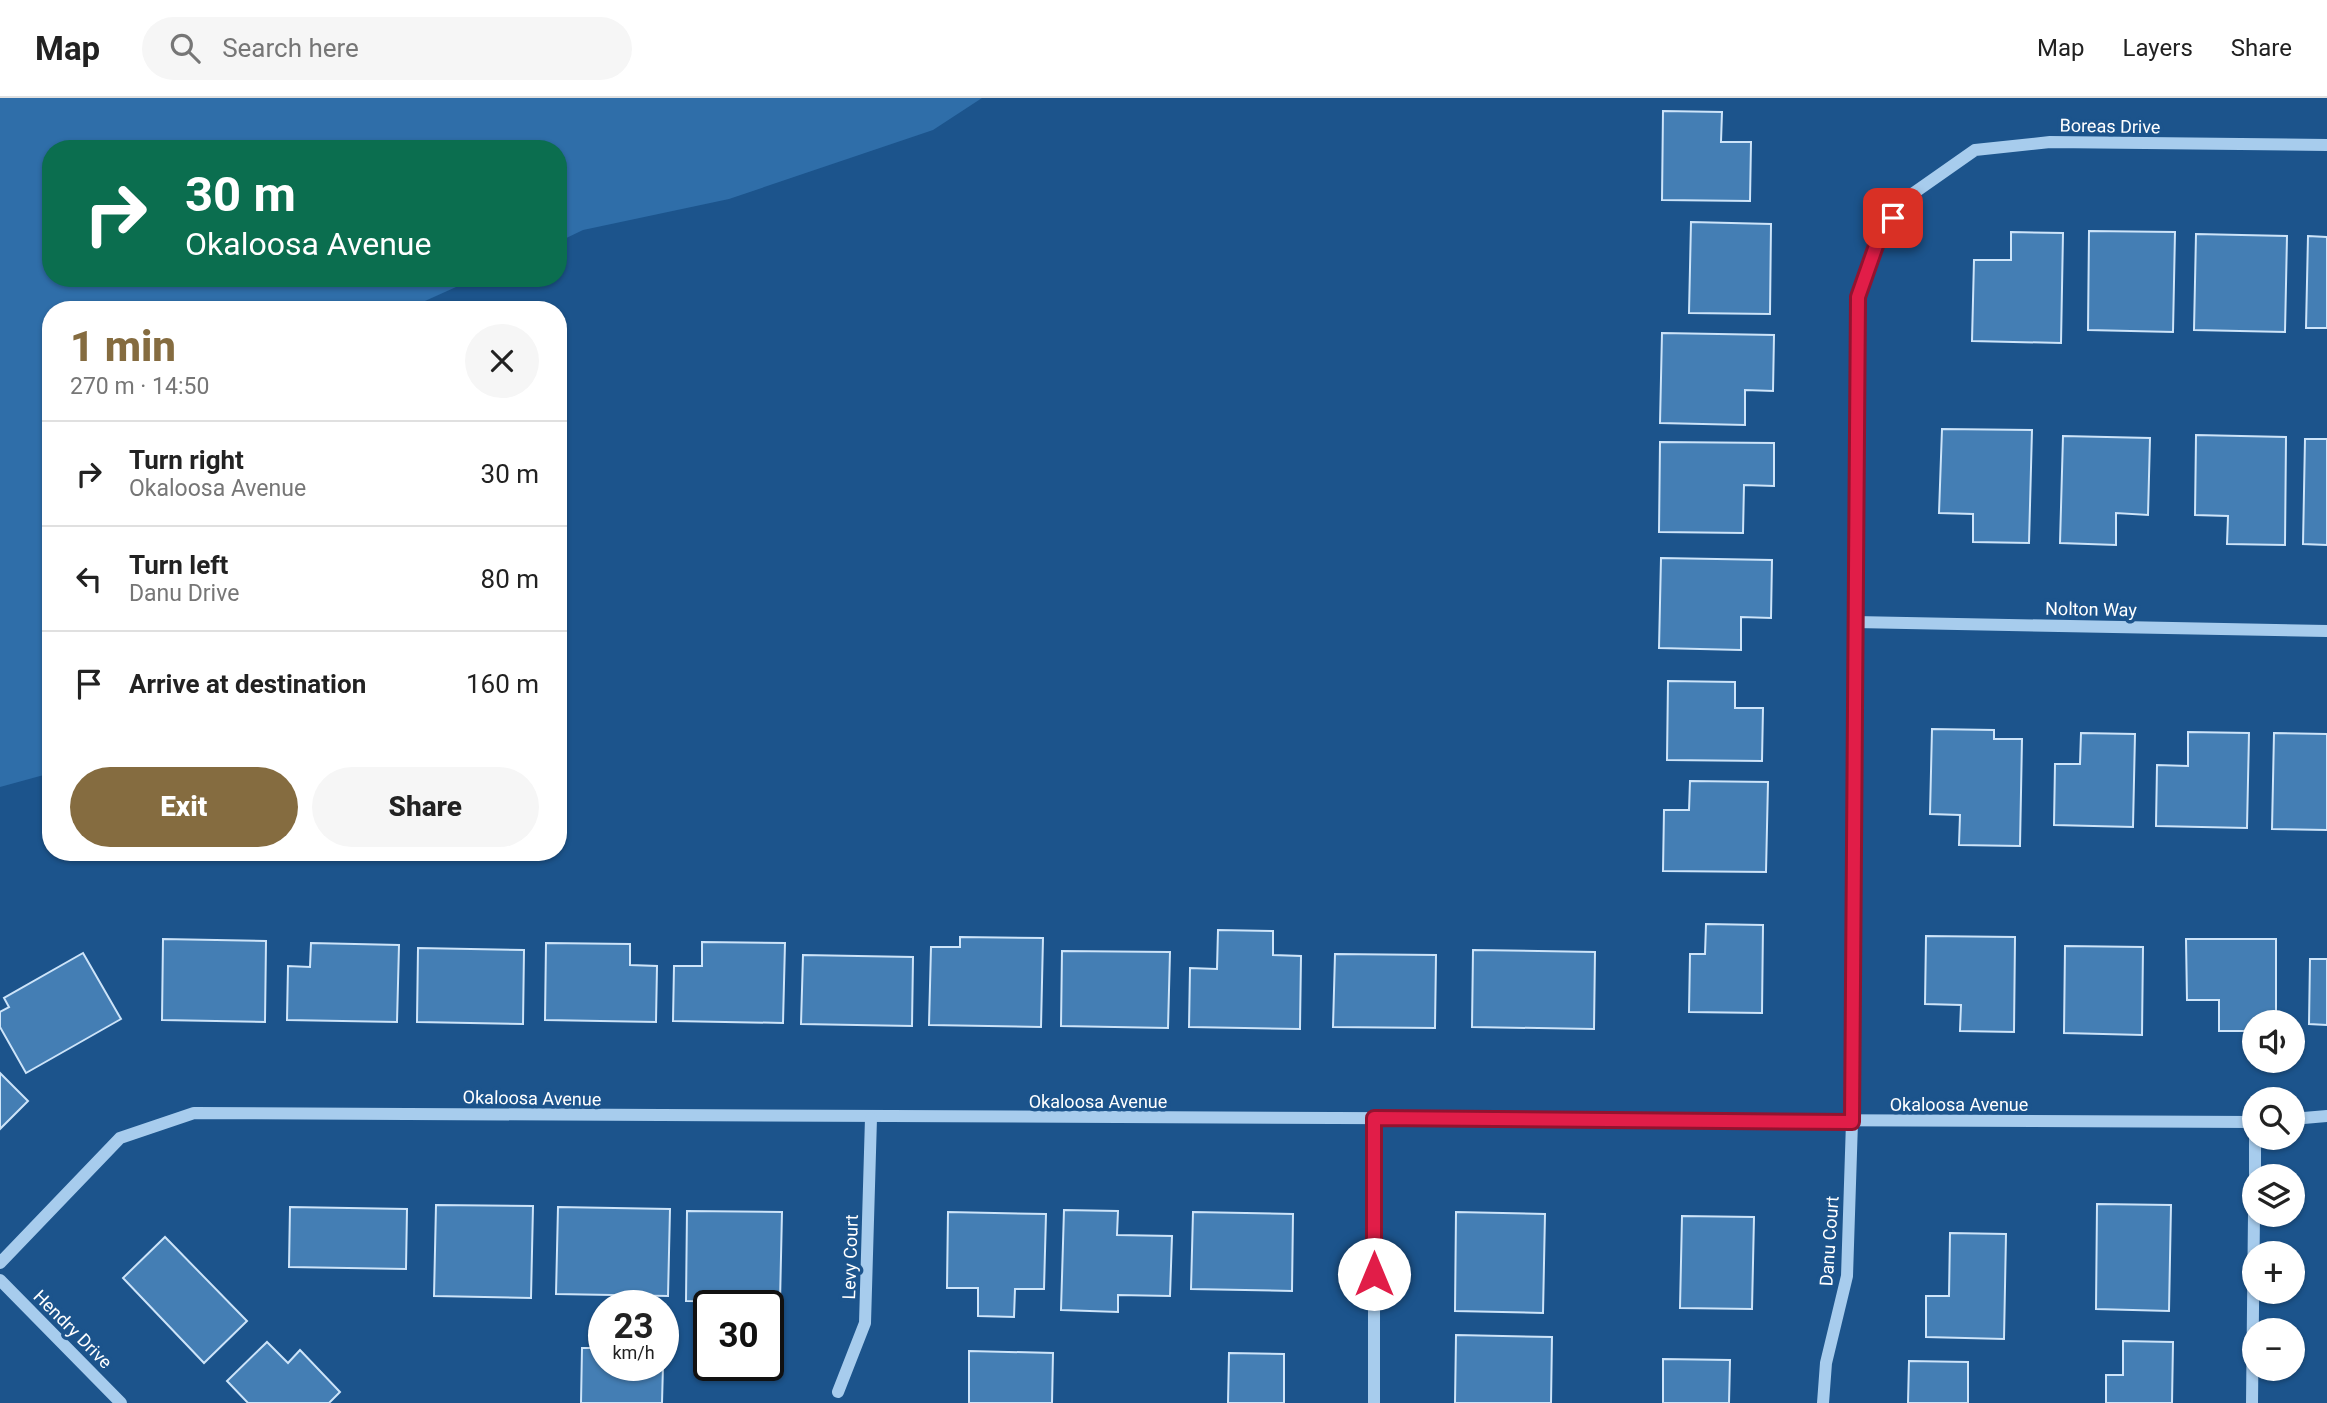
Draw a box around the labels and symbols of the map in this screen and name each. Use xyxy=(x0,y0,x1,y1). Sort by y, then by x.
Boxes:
street label: Boreas Drive xyxy=(2059,115,2161,137)
pin xyxy=(1863,188,1923,248)
street label: Nolton Way xyxy=(2045,598,2138,620)
street label: Okaloosa Avenue xyxy=(463,1086,601,1110)
street label: Okaloosa Avenue xyxy=(1029,1091,1167,1112)
street label: Okaloosa Avenue xyxy=(1890,1094,2028,1115)
street label: Danu Court xyxy=(1815,1195,1843,1287)
street label: Levy Court xyxy=(838,1214,862,1300)
position arrow xyxy=(1337,1237,1411,1311)
street label: Hendry Drive xyxy=(29,1285,117,1373)
speed limit sign: 30 xyxy=(693,1290,784,1381)

